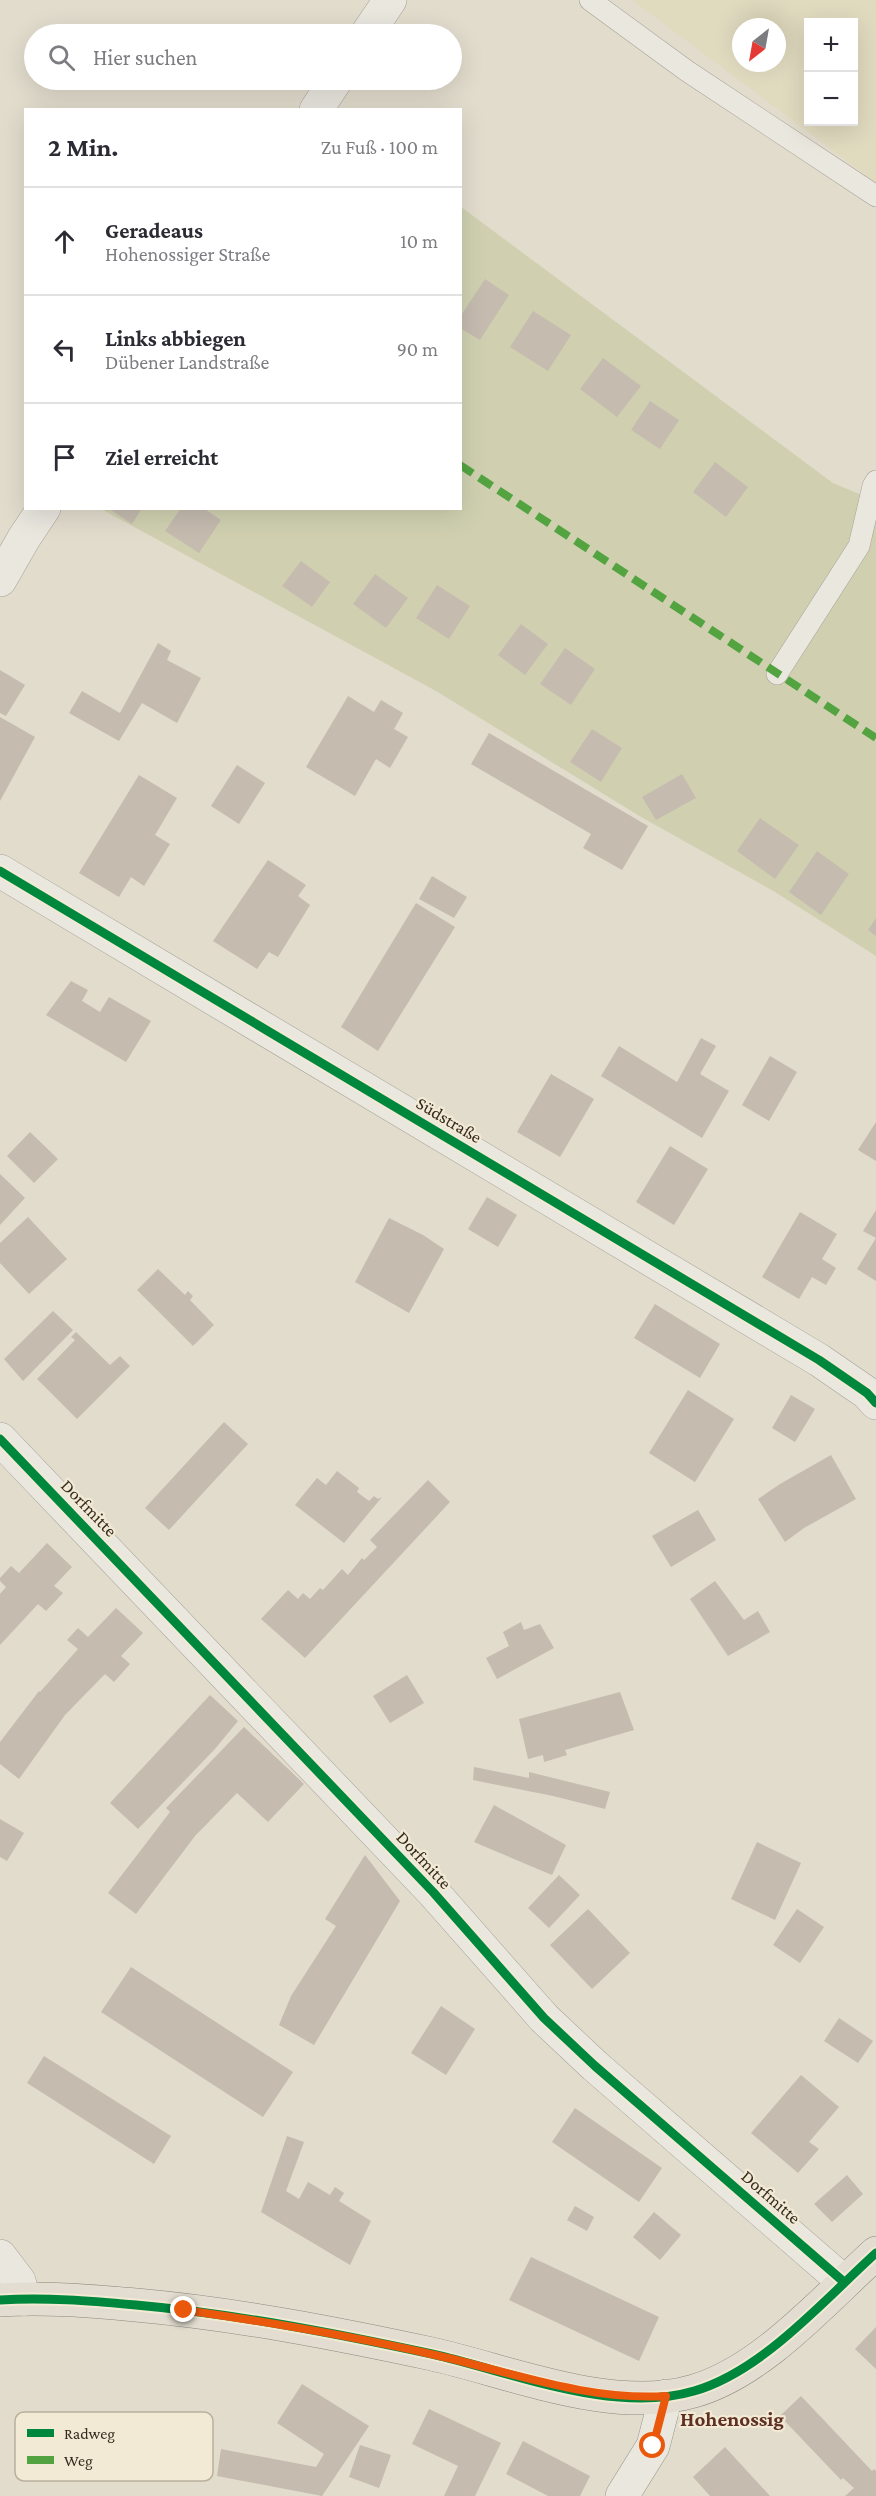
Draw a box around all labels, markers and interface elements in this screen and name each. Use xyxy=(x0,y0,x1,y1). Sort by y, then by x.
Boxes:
north arrow xyxy=(732,18,786,72)
map controls xyxy=(804,18,858,126)
button: + xyxy=(804,18,858,72)
search box xyxy=(24,24,462,90)
icon: search xyxy=(45,41,78,74)
text: Hier suchen xyxy=(93,45,197,70)
button: − xyxy=(804,72,858,126)
text: 2 Min. xyxy=(48,133,119,162)
text: Zu Fuß · 100 m xyxy=(321,136,438,158)
text: Geradeaus xyxy=(105,218,203,243)
icon: ahead xyxy=(48,225,81,258)
text: 10 m xyxy=(400,230,438,252)
text: Hohenossiger Straße xyxy=(105,243,270,265)
text: Links abbiegen xyxy=(105,326,246,351)
icon: left xyxy=(48,333,81,366)
text: 90 m xyxy=(397,338,438,360)
text: Dübener Landstraße xyxy=(105,351,269,373)
icon: arrive xyxy=(48,441,81,474)
text: Ziel erreicht xyxy=(105,445,218,470)
street label: Südstraße xyxy=(413,1093,485,1147)
street label: Dorfmitte xyxy=(57,1475,121,1541)
street label: Dorfmitte xyxy=(392,1827,456,1893)
street label: Dorfmitte xyxy=(737,2166,805,2228)
route end xyxy=(170,2296,196,2322)
district label: Hohenossig xyxy=(680,2407,784,2431)
legend xyxy=(15,2412,213,2481)
text: Radweg xyxy=(64,2425,115,2443)
route start xyxy=(639,2432,665,2458)
text: Weg xyxy=(64,2452,93,2470)

